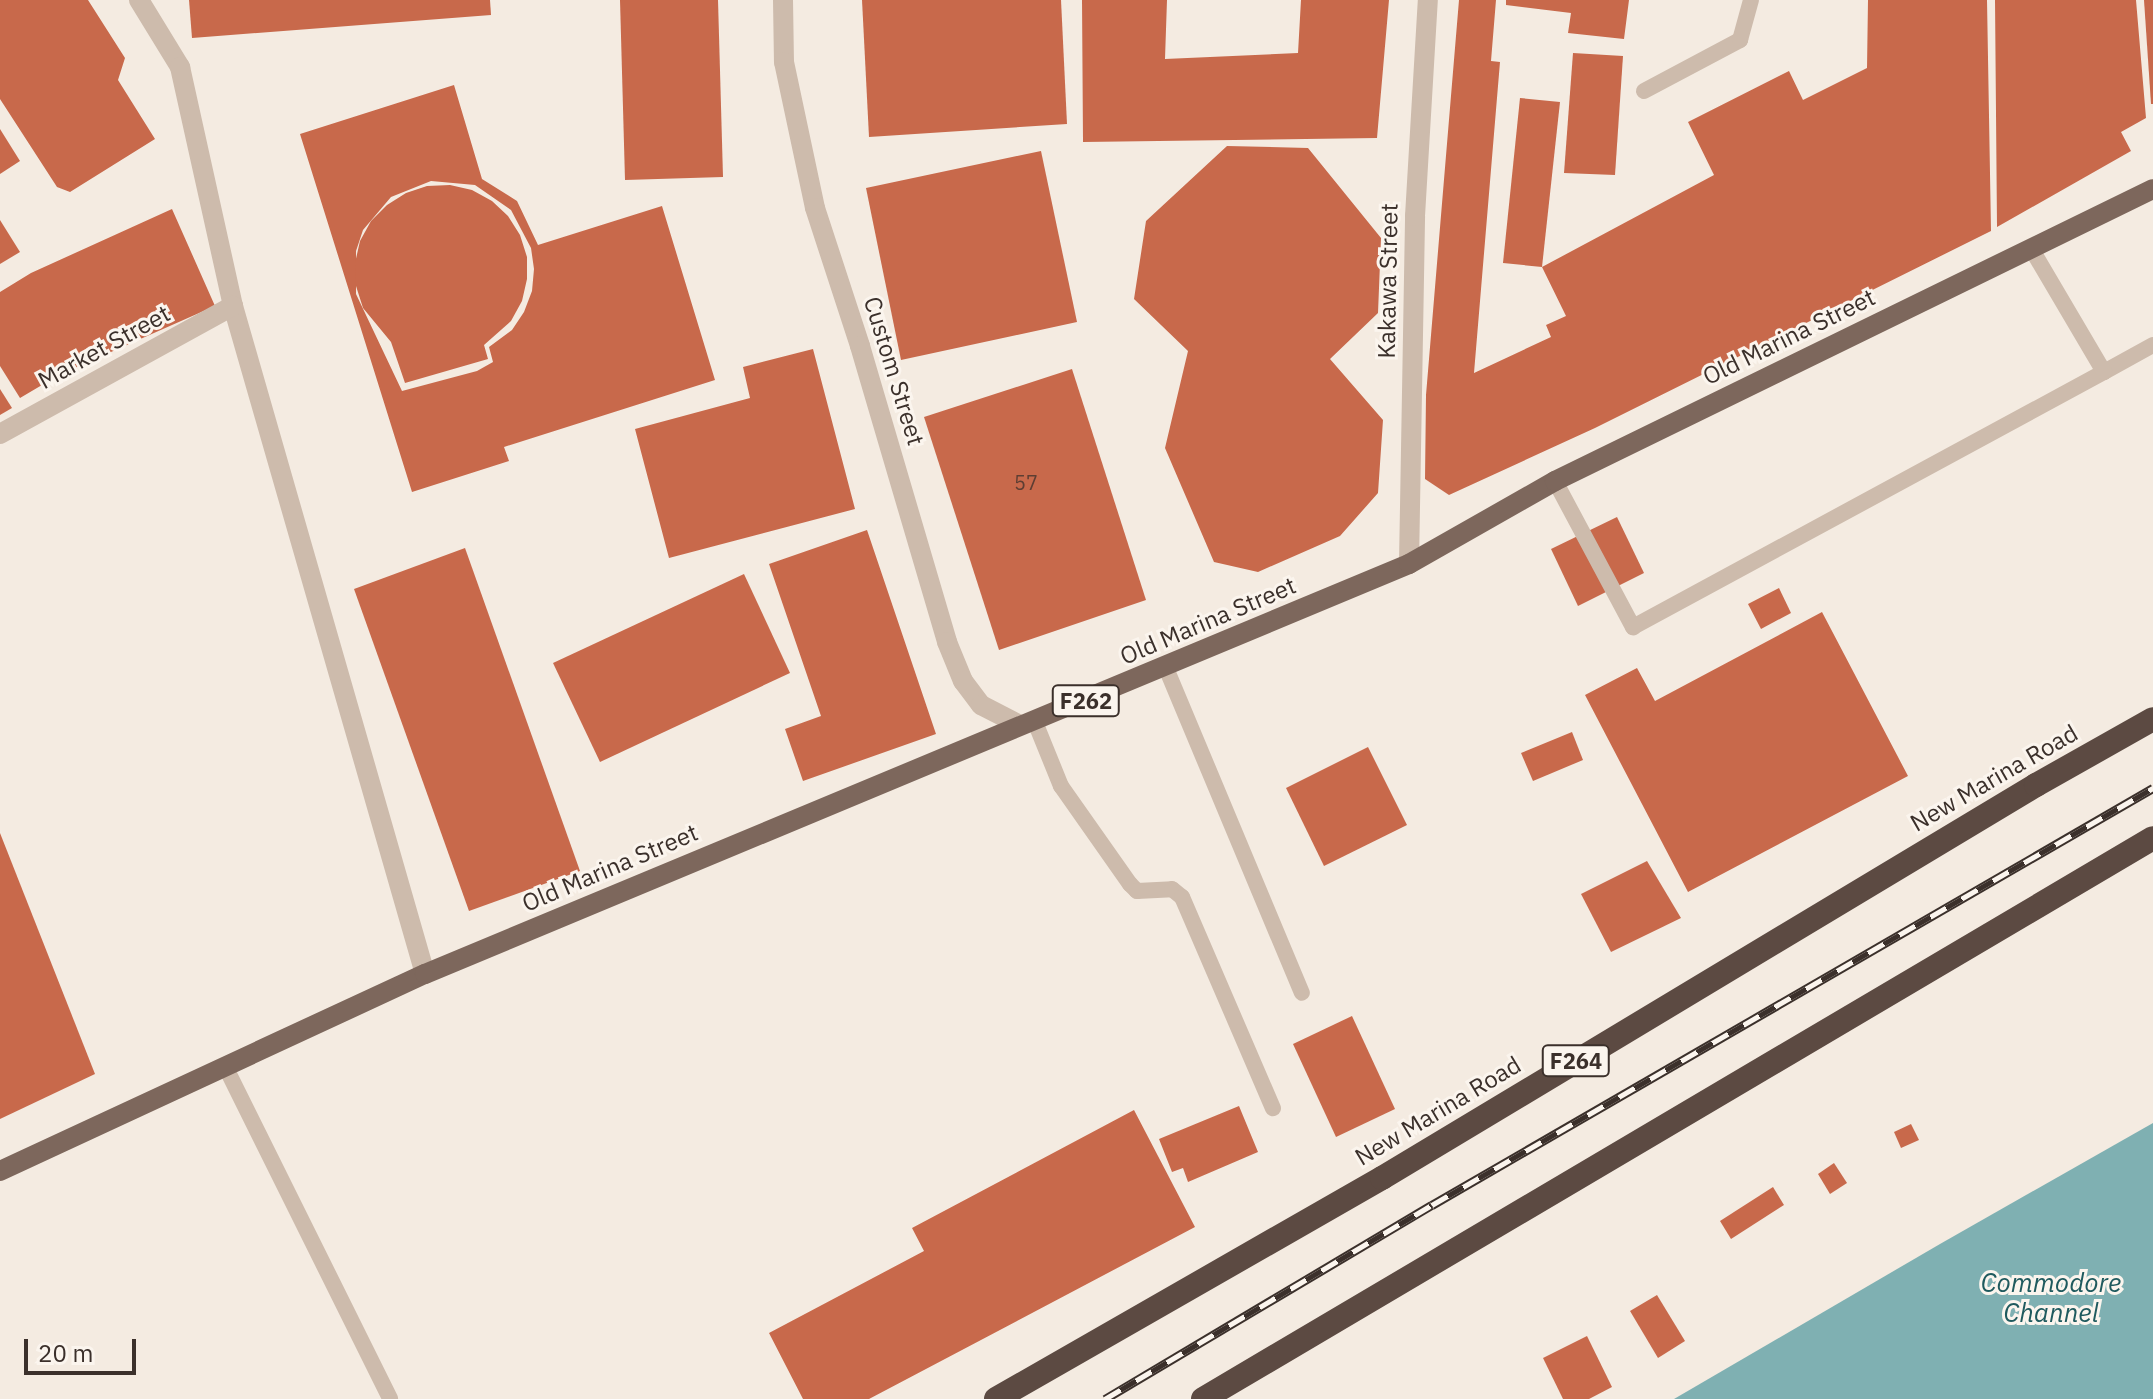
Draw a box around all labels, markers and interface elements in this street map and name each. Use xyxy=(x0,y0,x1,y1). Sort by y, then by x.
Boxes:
street label: Kakawa Street xyxy=(1372,203,1404,359)
street label: Old Marina Street xyxy=(1698,283,1880,391)
street label: Custom Street xyxy=(858,293,930,449)
street label: Market Street xyxy=(33,299,175,395)
house number: 57 xyxy=(1014,470,1038,494)
street label: Old Marina Street xyxy=(1116,571,1300,671)
road number: F262 xyxy=(1050,683,1122,719)
street label: New Marina Road xyxy=(1905,718,2083,838)
street label: Old Marina Street xyxy=(518,818,702,918)
road number: F264 xyxy=(1540,1043,1612,1079)
street label: New Marina Road xyxy=(1350,1050,1526,1172)
water label: Commodore Channel xyxy=(1981,1267,2121,1328)
scale bar xyxy=(28,1323,140,1373)
text: 20 m xyxy=(38,1337,93,1369)

